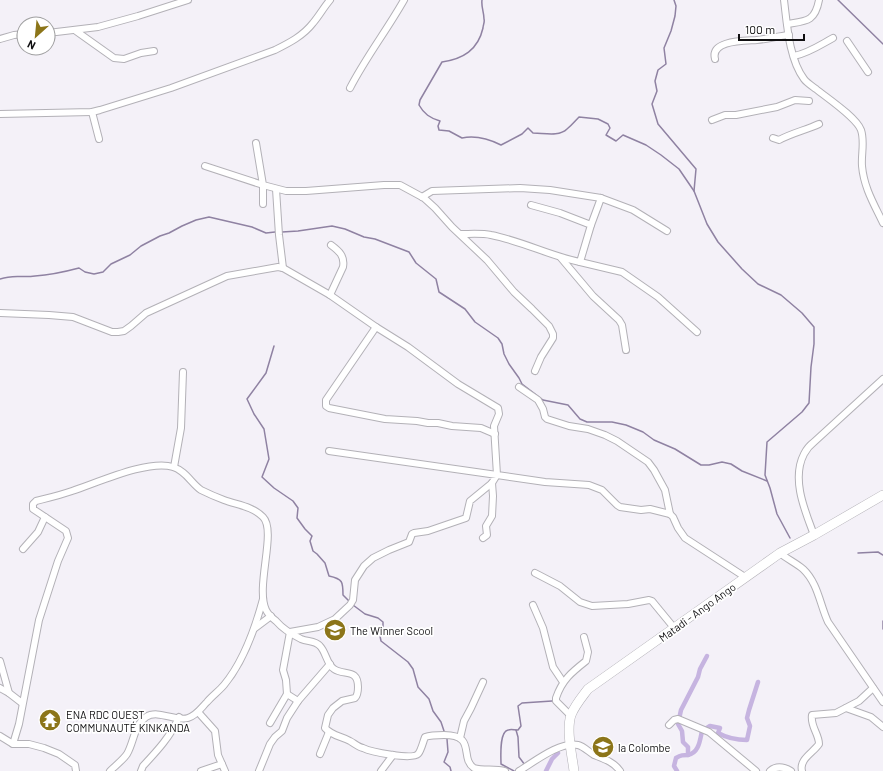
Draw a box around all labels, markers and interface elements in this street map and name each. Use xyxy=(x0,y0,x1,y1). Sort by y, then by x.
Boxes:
north arrow xyxy=(16,16,56,56)
scale bar xyxy=(739,16,804,42)
text: 100 m xyxy=(745,22,775,36)
text: N xyxy=(25,38,37,53)
street label: Matadi - Ango Ango xyxy=(656,580,738,644)
school or university icon: The Winner Scool xyxy=(322,617,348,643)
place label: The Winner Scool xyxy=(350,624,433,637)
temple icon: ENA RDC OUEST COMMUNAUTÉ KINKANDA xyxy=(37,707,63,733)
place label: ENA RDC OUEST COMMUNAUTÉ KINKANDA xyxy=(66,708,190,734)
school or university icon: la Colombe xyxy=(590,734,616,760)
place label: la Colombe xyxy=(618,741,671,754)

